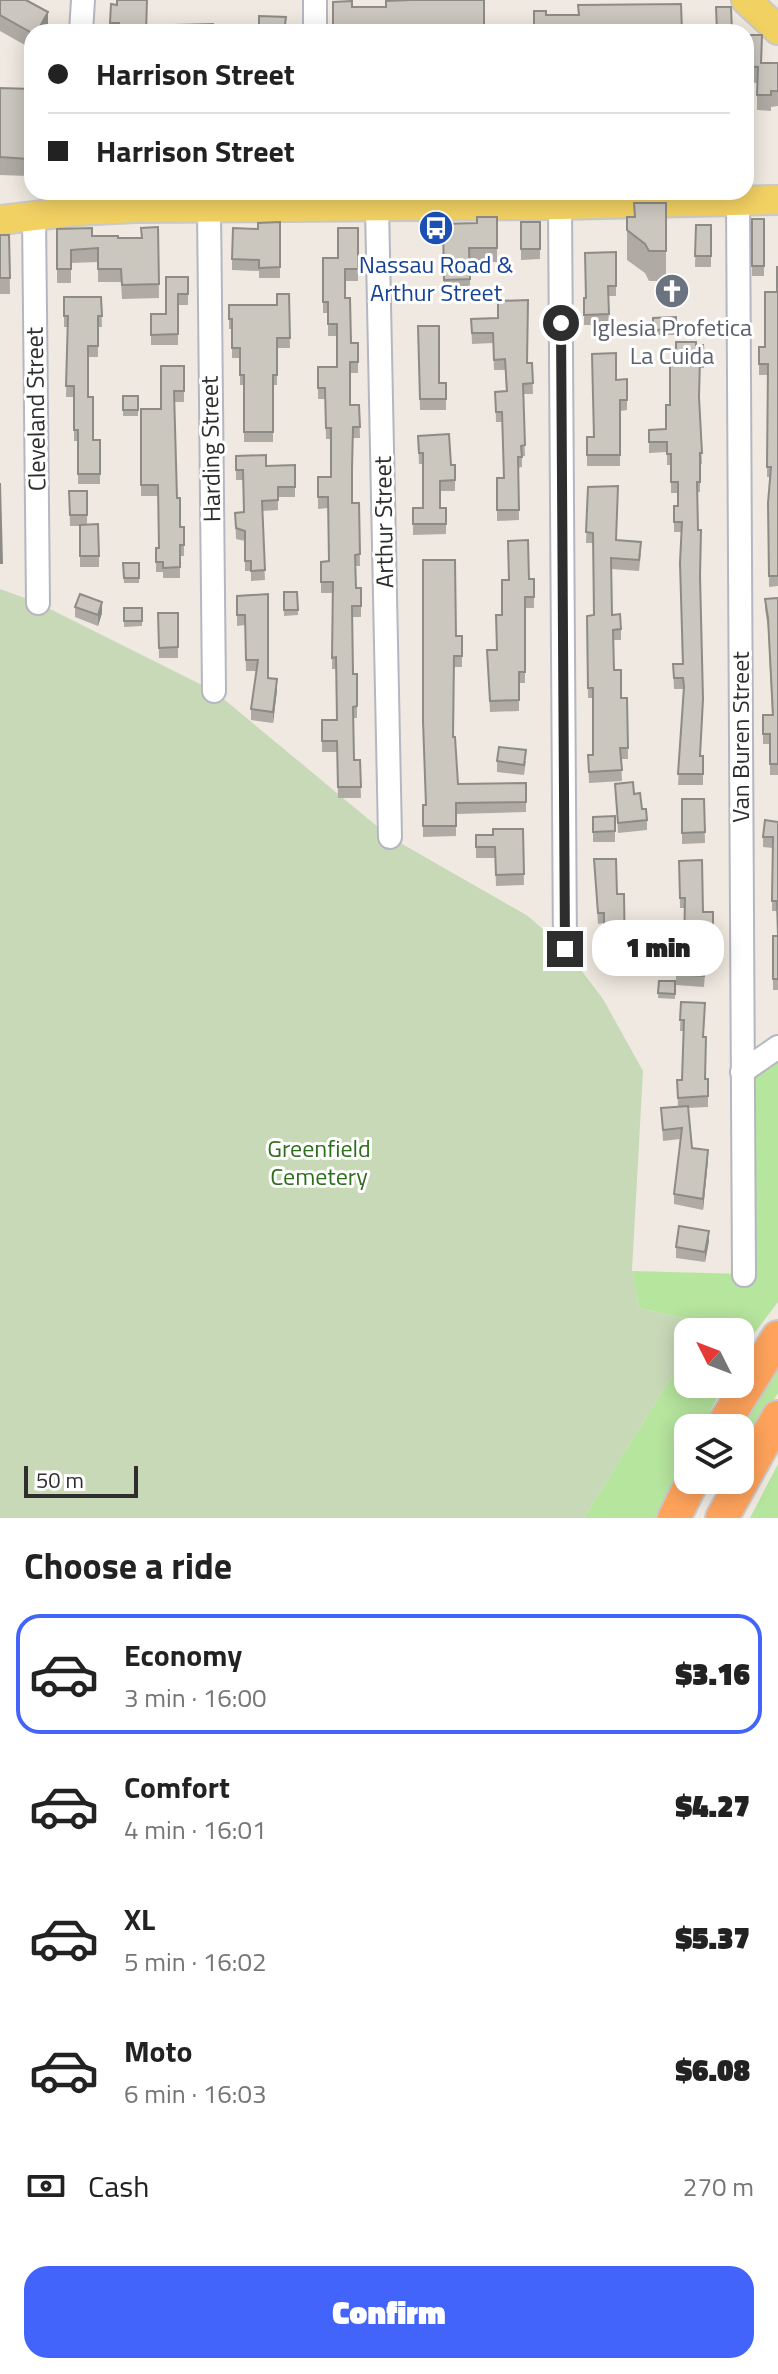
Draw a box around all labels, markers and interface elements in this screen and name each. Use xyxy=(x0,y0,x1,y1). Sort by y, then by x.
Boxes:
text: Harrison Street xyxy=(96,51,295,97)
text: Harrison Street xyxy=(96,128,295,174)
bus stop icon: Nassau Road & Arthur Street xyxy=(417,209,455,247)
place label: Nassau Road & Arthur Street xyxy=(359,246,514,310)
church icon: Iglesia Profetica La Cuida xyxy=(653,272,691,310)
route start xyxy=(543,305,579,341)
place label: Iglesia Profetica La Cuida xyxy=(592,309,752,373)
street label: Cleveland Street xyxy=(16,326,54,491)
street label: Harding Street xyxy=(191,375,229,523)
street label: Arthur Street xyxy=(364,455,402,588)
street label: Van Buren Street xyxy=(722,651,758,823)
callout: 1 min xyxy=(593,921,725,977)
text: 1 min xyxy=(626,928,690,967)
route end xyxy=(547,931,583,967)
park label: Greenfield Cemetery xyxy=(267,1130,371,1194)
north arrow xyxy=(674,1318,754,1398)
map controls xyxy=(674,1318,754,1494)
button: layers xyxy=(674,1414,754,1494)
scale bar xyxy=(24,1462,138,1498)
text: 50 m xyxy=(36,1463,84,1497)
text: Choose a ride xyxy=(24,1538,232,1593)
text: Economy xyxy=(124,1632,242,1678)
icon: car xyxy=(28,1638,100,1710)
text: $3.16 xyxy=(676,1651,750,1697)
text: 3 min · 16:00 xyxy=(124,1678,267,1717)
text: Comfort xyxy=(124,1764,230,1810)
icon: car xyxy=(28,1770,100,1842)
text: $4.27 xyxy=(676,1783,750,1829)
text: 4 min · 16:01 xyxy=(124,1810,267,1849)
text: XL xyxy=(124,1896,155,1942)
icon: car xyxy=(28,1902,100,1974)
text: $5.37 xyxy=(676,1915,750,1961)
text: 5 min · 16:02 xyxy=(124,1942,267,1981)
text: Moto xyxy=(124,2028,192,2074)
icon: car xyxy=(28,2034,100,2106)
text: $6.08 xyxy=(676,2047,750,2093)
text: 6 min · 16:03 xyxy=(124,2074,267,2113)
text: Cash xyxy=(88,2163,149,2209)
icon: cash xyxy=(24,2164,68,2208)
text: 270 m xyxy=(683,2167,754,2206)
button: Confirm xyxy=(24,2266,754,2358)

